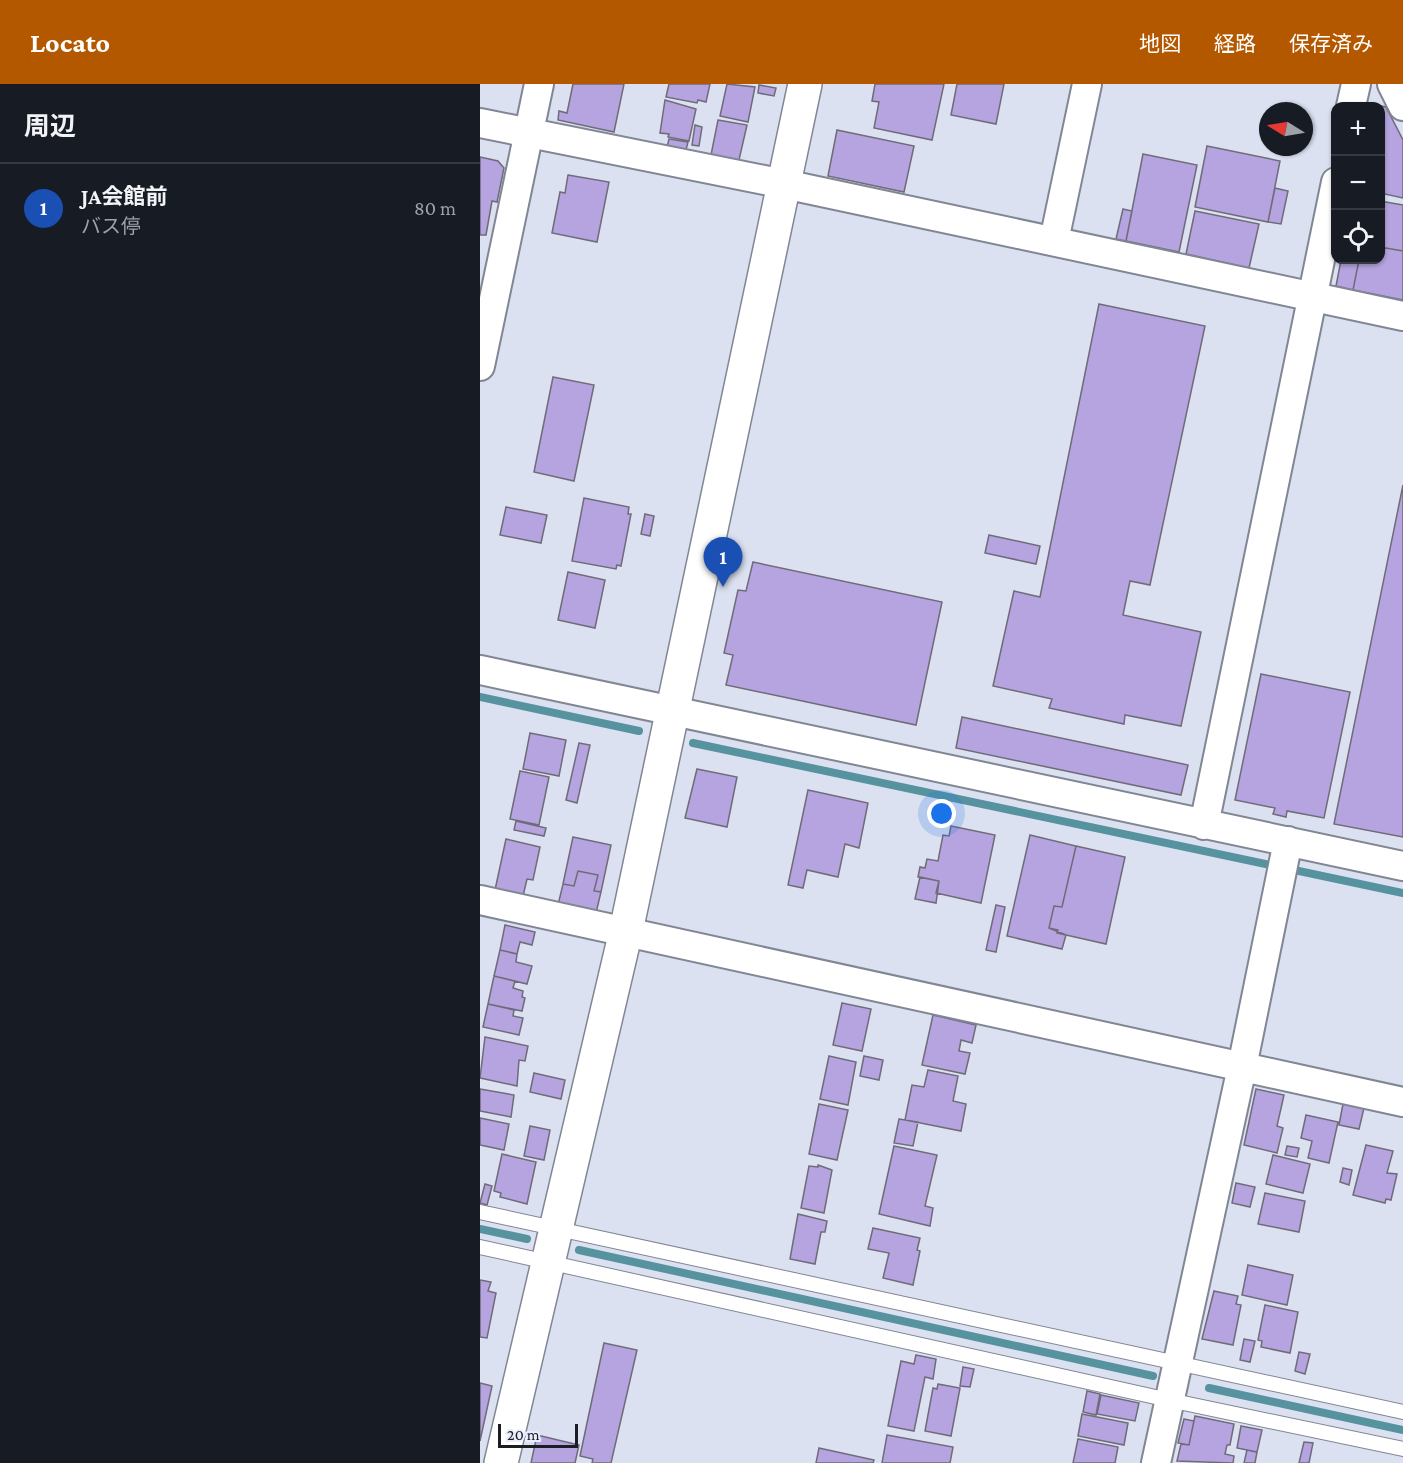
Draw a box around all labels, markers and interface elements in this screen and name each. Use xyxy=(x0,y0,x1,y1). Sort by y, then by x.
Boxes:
text: Locato xyxy=(30,27,110,58)
text: 地図 xyxy=(1139,32,1181,56)
text: 経路 xyxy=(1214,32,1256,56)
text: 保存済み xyxy=(1289,32,1373,56)
north arrow xyxy=(1259,102,1313,156)
map controls xyxy=(1331,102,1385,264)
button: + xyxy=(1331,102,1385,156)
text: 周辺 xyxy=(24,112,76,141)
button: − xyxy=(1331,156,1385,210)
text: JA会館前 xyxy=(81,184,167,209)
text: 1 xyxy=(40,197,47,219)
text: 80 m xyxy=(414,197,456,219)
button: locate xyxy=(1331,210,1385,264)
text: バス停 xyxy=(81,215,141,237)
pin: 1 xyxy=(704,538,742,587)
your location xyxy=(927,799,956,828)
scale bar xyxy=(498,1421,578,1448)
text: 20 m xyxy=(507,1426,540,1443)

